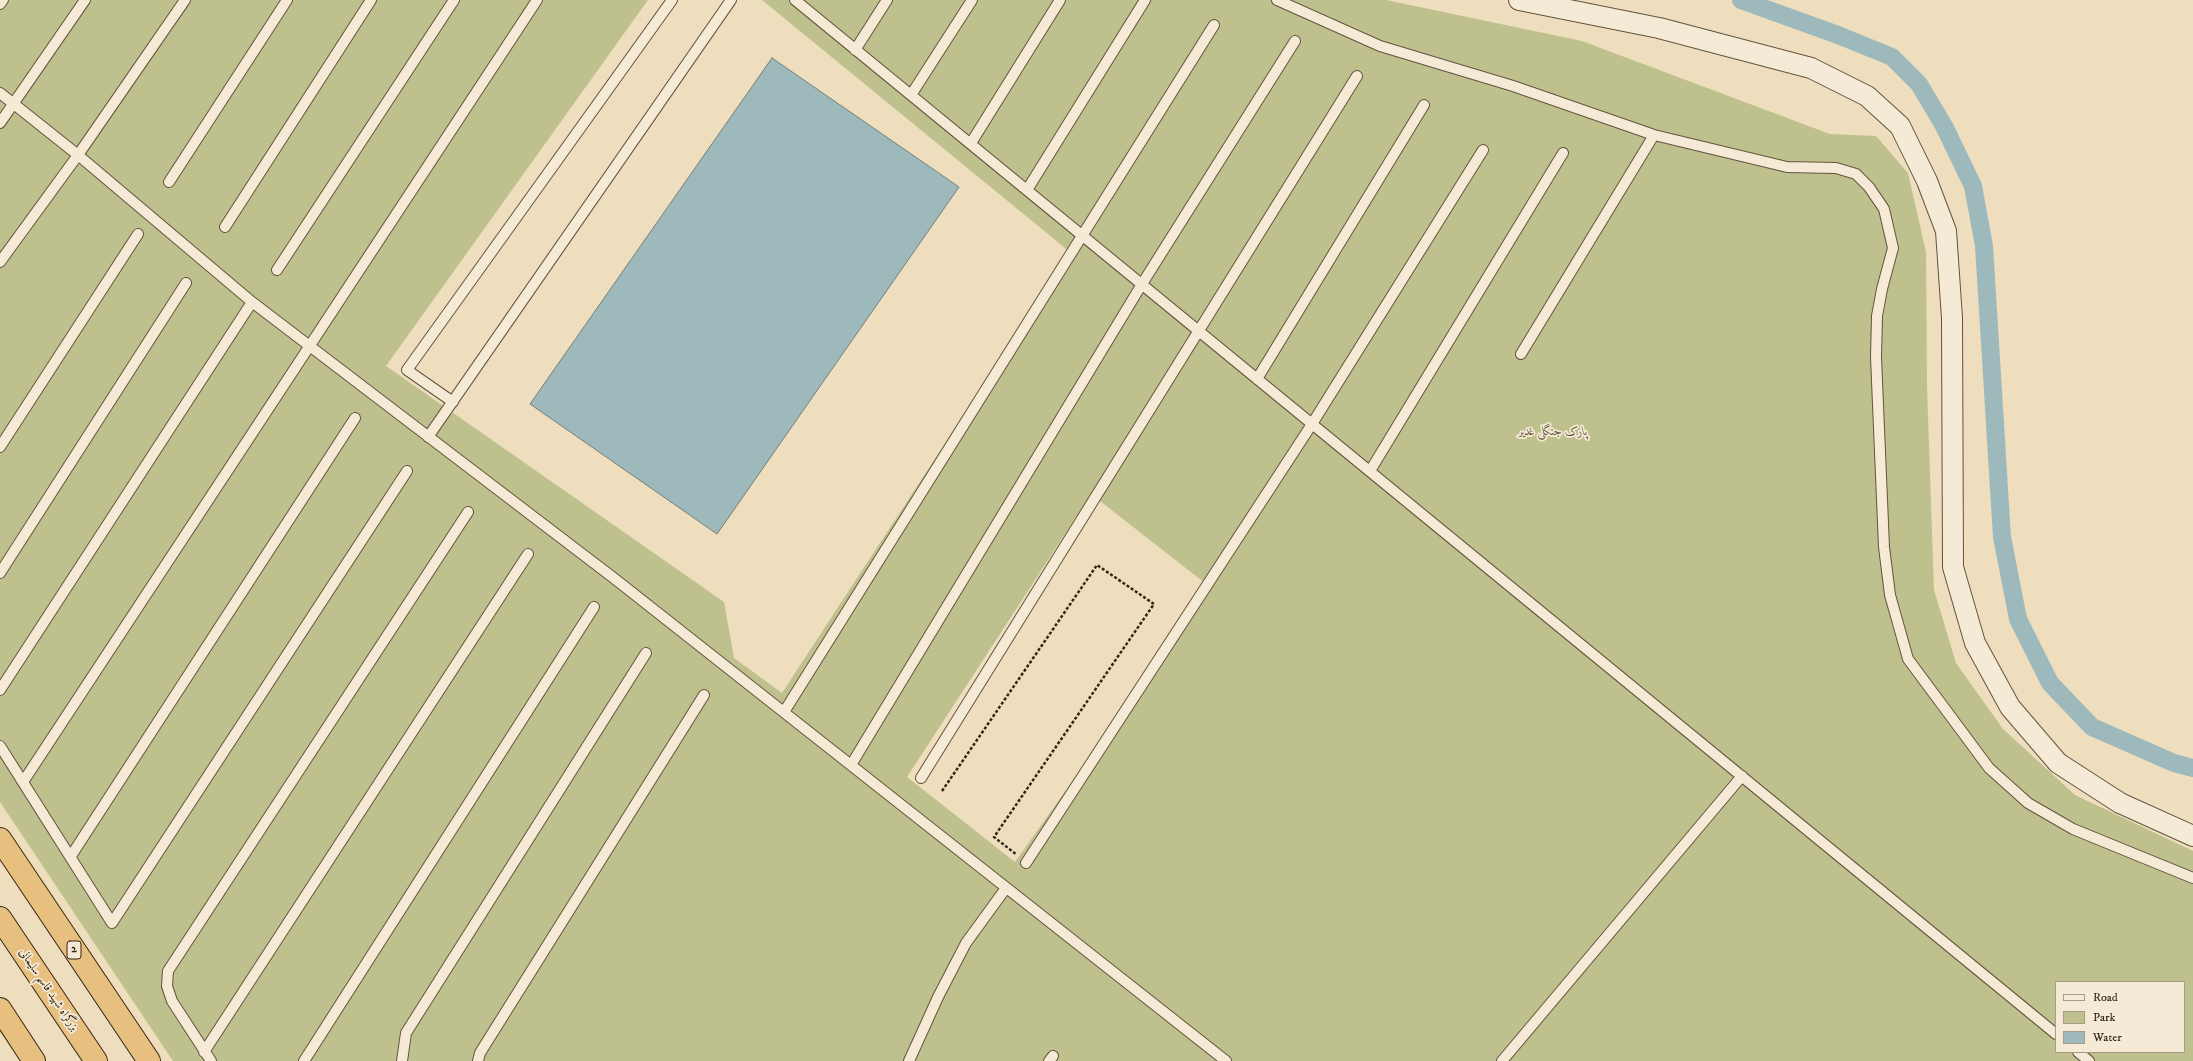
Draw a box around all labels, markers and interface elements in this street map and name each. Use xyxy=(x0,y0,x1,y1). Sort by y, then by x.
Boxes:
park label: پارک جنگلی غدیر xyxy=(1519,426,1587,440)
road number: 2 xyxy=(67,941,81,959)
street label: بزرگراه شهید قاسم سلیمانی xyxy=(15,946,81,1034)
legend xyxy=(2055,981,2185,1053)
text: Road xyxy=(2093,990,2118,1005)
text: Park xyxy=(2093,1010,2115,1025)
text: Water xyxy=(2093,1030,2122,1045)

